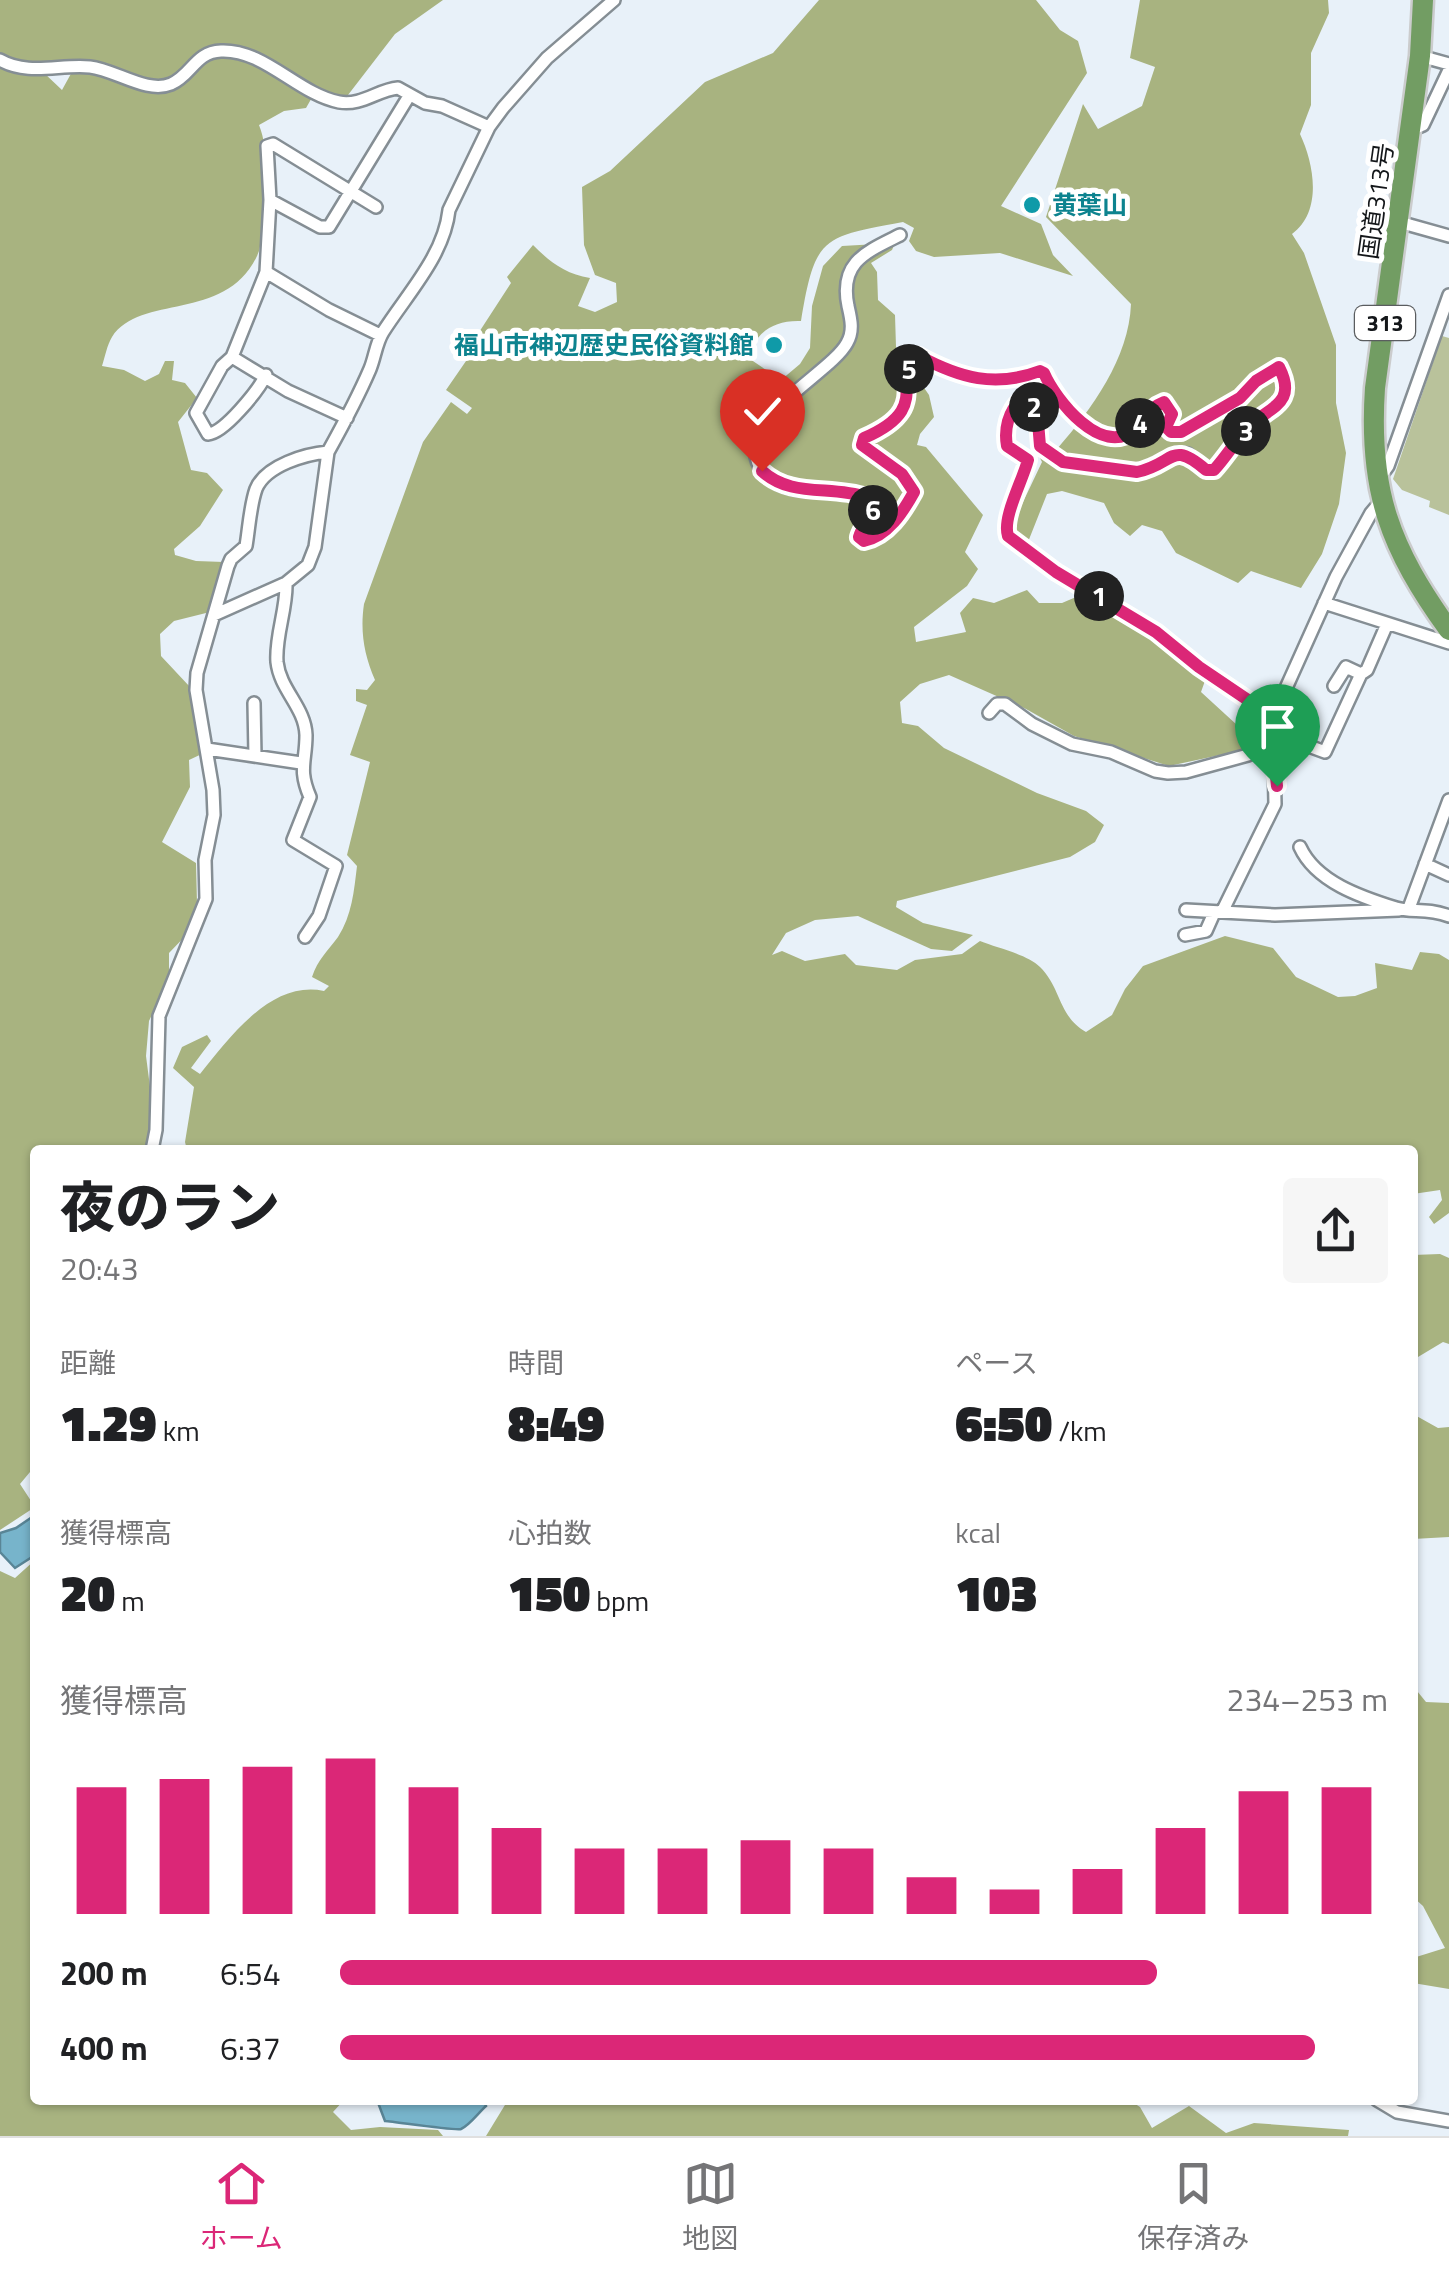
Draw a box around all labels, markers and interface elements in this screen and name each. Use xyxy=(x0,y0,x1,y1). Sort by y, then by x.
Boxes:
street label: 国道313号 xyxy=(1349,140,1403,262)
place label: 黄葉山 xyxy=(1052,186,1127,224)
marker: 黄葉山 xyxy=(1021,194,1043,216)
road number: 313 xyxy=(1355,306,1415,340)
place label: 福山市神辺歴史民俗資料館 xyxy=(454,326,754,364)
marker: 福山市神辺歴史民俗資料館 xyxy=(763,334,785,356)
pin: 5 xyxy=(884,344,934,394)
text: 5 xyxy=(901,347,917,390)
pin xyxy=(720,369,805,472)
pin: 2 xyxy=(1009,382,1059,432)
icon: check xyxy=(735,384,790,439)
text: 2 xyxy=(1026,385,1042,428)
pin: 4 xyxy=(1115,398,1165,448)
text: 4 xyxy=(1132,401,1148,444)
pin: 3 xyxy=(1221,406,1271,456)
text: 3 xyxy=(1238,409,1254,452)
pin: 6 xyxy=(848,485,898,535)
text: 6 xyxy=(865,488,881,531)
pin: 1 xyxy=(1074,571,1124,621)
text: 1 xyxy=(1091,574,1107,617)
pin xyxy=(1235,684,1320,787)
icon: arrive xyxy=(1250,699,1305,754)
text: 夜のラン xyxy=(60,1165,280,1248)
button: share xyxy=(1283,1178,1388,1283)
text: 20:43 xyxy=(60,1244,139,1292)
text: 距離 xyxy=(60,1341,116,1384)
text: 時間 xyxy=(508,1341,564,1384)
text: ペース xyxy=(955,1341,1038,1384)
text: 1.29 xyxy=(60,1384,157,1460)
text: 8:49 xyxy=(508,1384,605,1460)
text: 6:50 xyxy=(955,1384,1052,1460)
text: km xyxy=(157,1409,200,1452)
text: /km xyxy=(1052,1409,1107,1452)
text: 獲得標高 xyxy=(60,1511,172,1554)
text: 心拍数 xyxy=(508,1511,592,1554)
text: kcal xyxy=(955,1511,1001,1554)
text: 20 xyxy=(60,1554,115,1630)
text: 150 xyxy=(508,1554,590,1630)
text: 103 xyxy=(955,1554,1038,1630)
text: m xyxy=(115,1579,145,1622)
text: bpm xyxy=(590,1579,649,1622)
text: 234–253 m xyxy=(1226,1675,1388,1723)
text: 獲得標高 xyxy=(60,1676,188,1724)
text: 200 m xyxy=(60,1949,148,1997)
text: 6:54 xyxy=(220,1949,281,1997)
text: 400 m xyxy=(60,2024,148,2072)
text: 6:37 xyxy=(220,2024,281,2072)
tab: ホーム xyxy=(200,2156,283,2259)
tab: 地図 xyxy=(682,2156,738,2259)
tab: 保存済み xyxy=(1137,2156,1249,2259)

